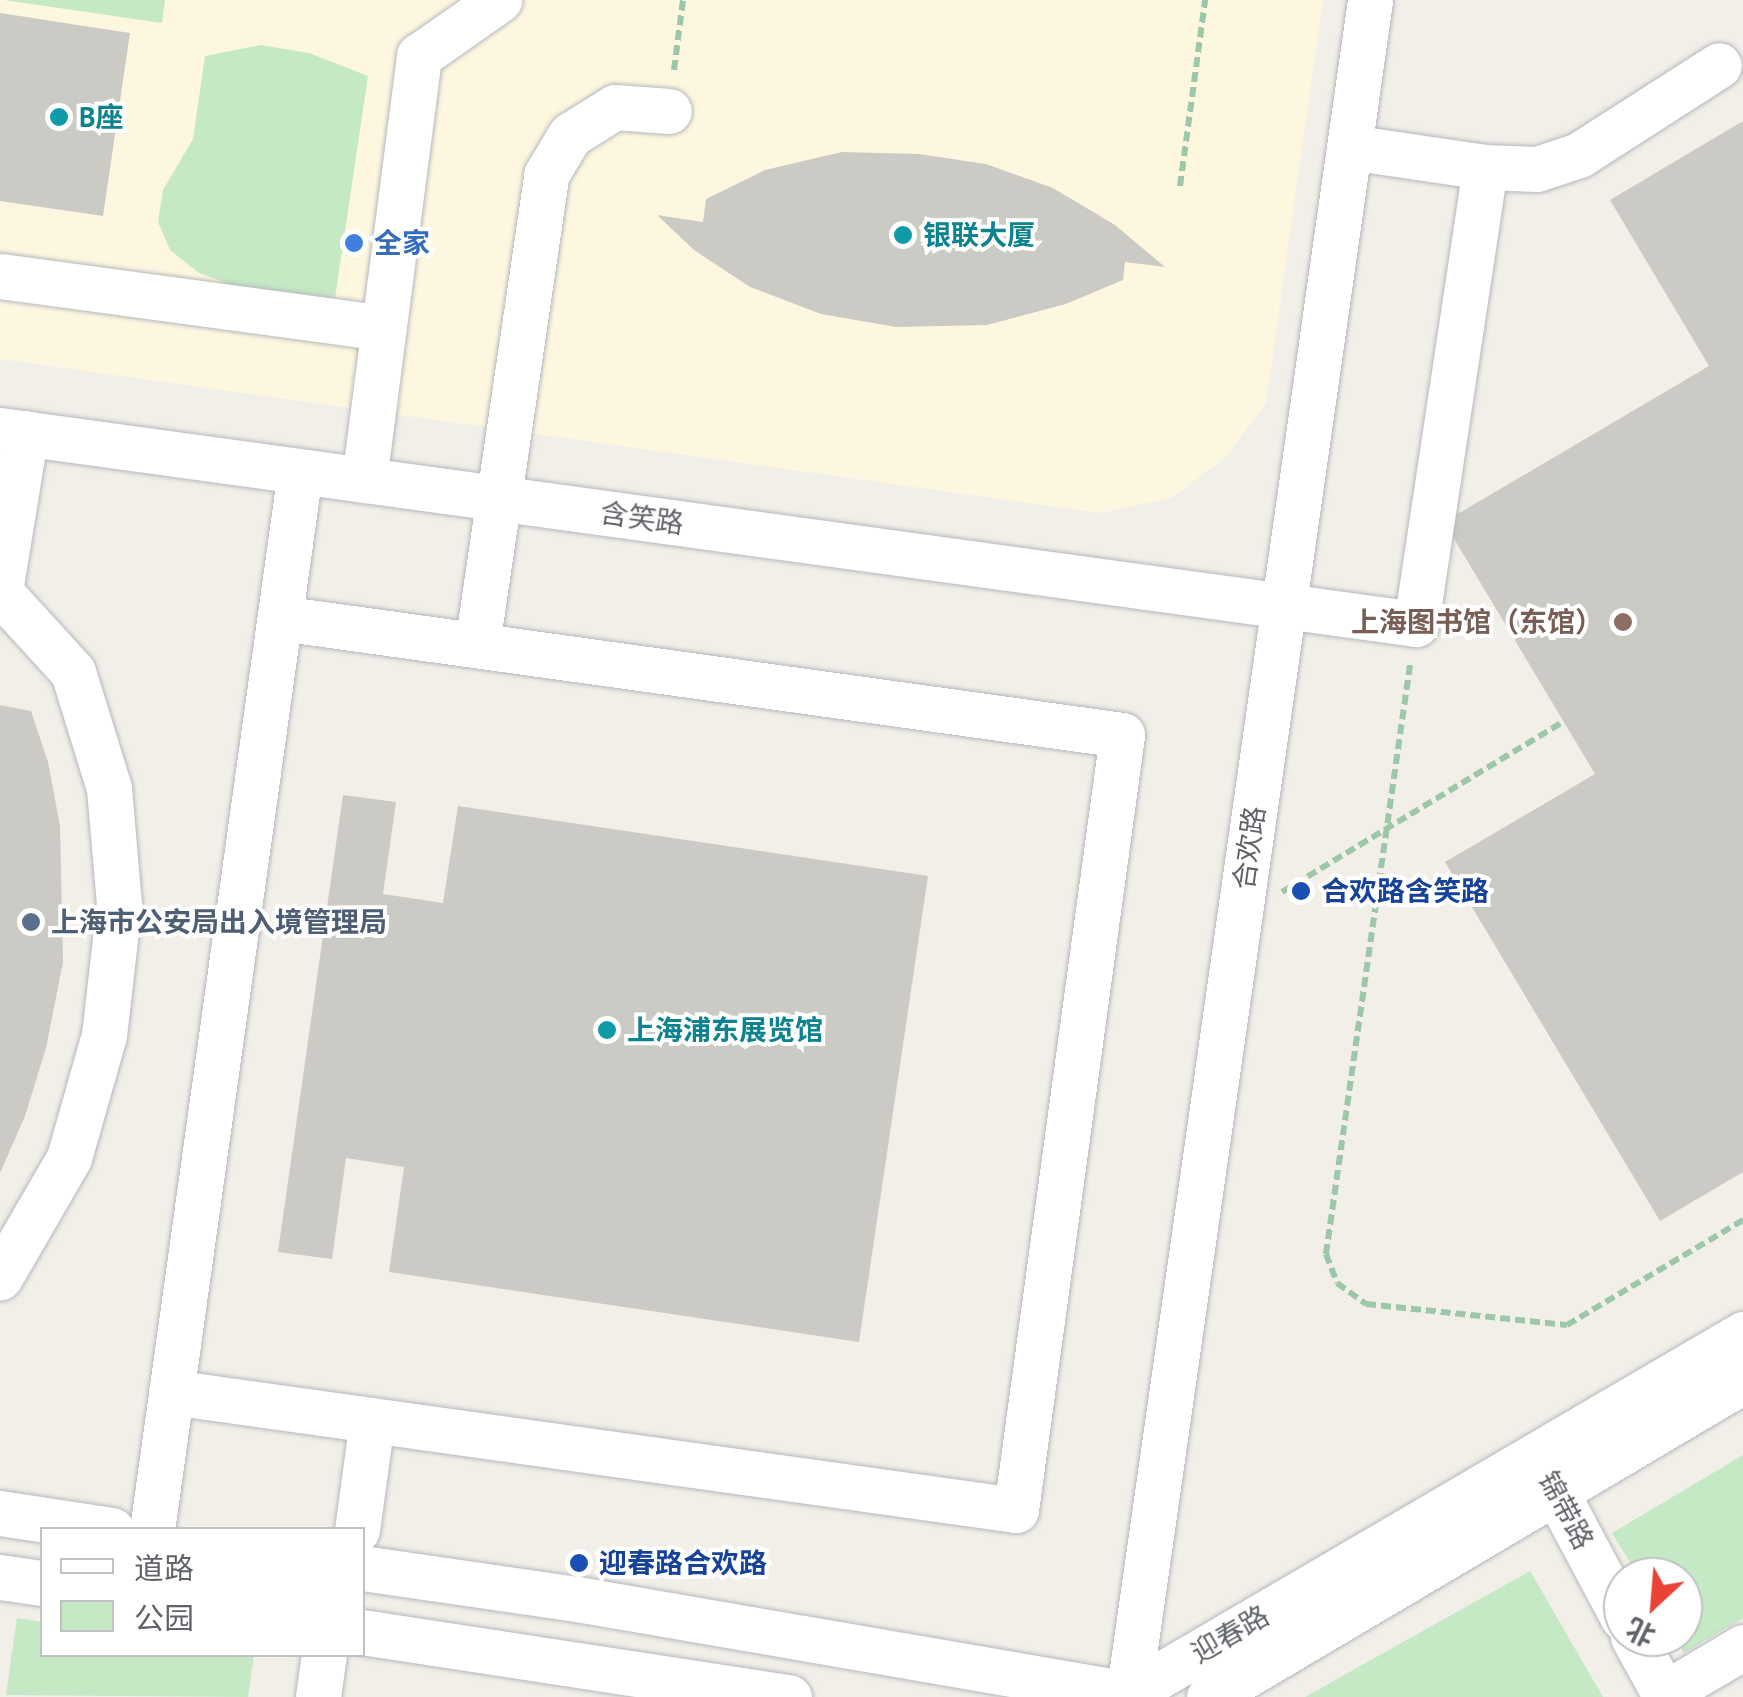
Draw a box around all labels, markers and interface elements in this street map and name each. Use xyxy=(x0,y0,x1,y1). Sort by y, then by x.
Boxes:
place label: B座 xyxy=(79,100,124,134)
marker: B座 xyxy=(48,106,70,128)
place label: 银联大厦 xyxy=(923,218,1035,252)
marker: 银联大厦 xyxy=(892,224,914,246)
place label: 全家 xyxy=(374,226,430,260)
marker: 全家 xyxy=(343,232,365,254)
street label: 含笑路 xyxy=(598,496,686,540)
place label: 上海图书馆（东馆） xyxy=(1351,605,1603,639)
marker: 上海图书馆（东馆） xyxy=(1612,611,1634,633)
street label: 合欢路 xyxy=(1227,804,1271,892)
place label: 合欢路含笑路 xyxy=(1321,874,1489,908)
marker: 合欢路含笑路 xyxy=(1290,880,1312,902)
place label: 上海市公安局出入境管理局 xyxy=(51,905,387,939)
marker: 上海市公安局出入境管理局 xyxy=(20,911,42,933)
place label: 上海浦东展览馆 xyxy=(627,1013,823,1047)
marker: 上海浦东展览馆 xyxy=(596,1019,618,1041)
street label: 锦带路 xyxy=(1531,1465,1601,1555)
legend xyxy=(40,1527,365,1657)
place label: 迎春路合欢路 xyxy=(599,1546,767,1580)
text: 道路 xyxy=(134,1548,194,1587)
marker: 迎春路合欢路 xyxy=(568,1552,590,1574)
north arrow xyxy=(1603,1557,1703,1657)
text: 公园 xyxy=(134,1598,194,1637)
street label: 迎春路 xyxy=(1185,1598,1275,1670)
text: 北 xyxy=(1620,1610,1661,1655)

